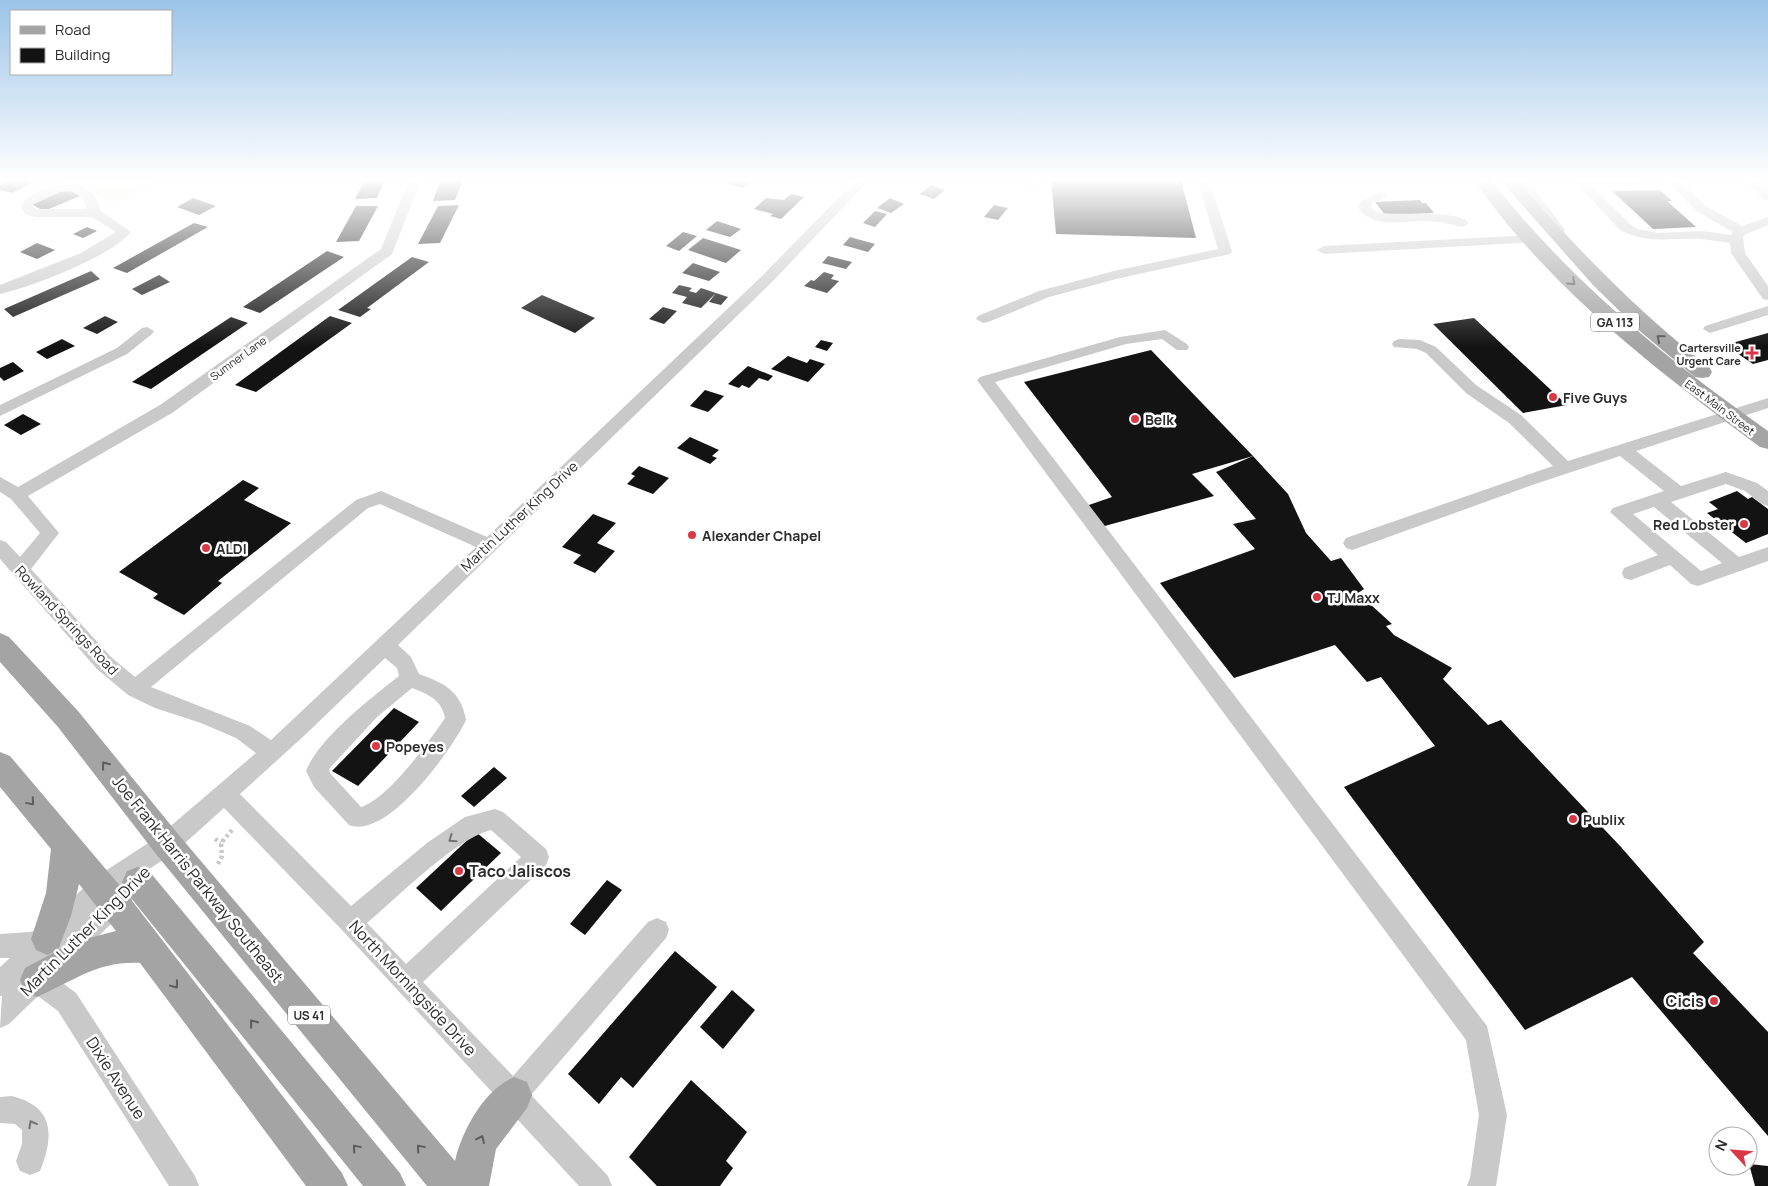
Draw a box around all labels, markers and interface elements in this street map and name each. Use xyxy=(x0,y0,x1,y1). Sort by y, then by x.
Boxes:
legend xyxy=(10,10,172,75)
text: Road xyxy=(55,19,91,40)
text: Building xyxy=(55,44,110,65)
one-way arrow xyxy=(1567,276,1576,285)
road number: GA 113 xyxy=(1591,313,1639,332)
street label: Sumner Lane xyxy=(207,332,270,384)
one-way arrow xyxy=(1657,335,1666,343)
place label: Cartersville Urgent Care xyxy=(1676,340,1741,368)
marker: Cartersville Urgent Care xyxy=(1745,346,1759,360)
street label: East Main Street xyxy=(1682,376,1758,438)
place label: Five Guys xyxy=(1563,388,1628,407)
marker: Five Guys xyxy=(1547,391,1559,403)
place label: Belk xyxy=(1145,410,1174,429)
marker: Belk xyxy=(1129,413,1141,425)
street label: Martin Luther King Drive xyxy=(456,457,582,575)
place label: Red Lobster xyxy=(1653,515,1734,534)
marker: Red Lobster xyxy=(1738,518,1750,530)
place label: Alexander Chapel xyxy=(702,526,821,545)
marker: Alexander Chapel xyxy=(686,529,698,541)
place label: ALDI xyxy=(216,539,247,558)
marker: ALDI xyxy=(200,542,212,554)
street label: Rowland Springs Road xyxy=(11,561,123,679)
place label: TJ Maxx xyxy=(1327,588,1380,607)
marker: TJ Maxx xyxy=(1311,591,1323,603)
place label: Popeyes xyxy=(386,737,444,756)
marker: Popeyes xyxy=(370,740,382,752)
one-way arrow xyxy=(102,762,110,771)
street label: Joe Frank Harris Parkway Southeast xyxy=(107,771,289,987)
one-way arrow xyxy=(26,797,35,806)
place label: Publix xyxy=(1583,810,1625,829)
marker: Publix xyxy=(1567,813,1579,825)
one-way arrow xyxy=(448,833,458,842)
place label: Taco Jaliscos xyxy=(469,860,571,882)
street label: Martin Luther King Drive xyxy=(15,861,155,1001)
marker: Taco Jaliscos xyxy=(453,865,465,877)
street label: North Morningside Drive xyxy=(344,915,482,1061)
one-way arrow xyxy=(170,979,178,988)
place label: Cicis xyxy=(1666,990,1704,1012)
marker: Cicis xyxy=(1708,995,1720,1007)
road number: US 41 xyxy=(288,1006,330,1024)
one-way arrow xyxy=(249,1019,258,1028)
street label: Dixie Avenue xyxy=(81,1033,151,1123)
one-way arrow xyxy=(28,1121,38,1130)
north arrow xyxy=(1708,1126,1758,1176)
one-way arrow xyxy=(474,1135,485,1144)
text: N xyxy=(1710,1136,1732,1154)
one-way arrow xyxy=(353,1145,361,1154)
one-way arrow xyxy=(416,1145,425,1154)

